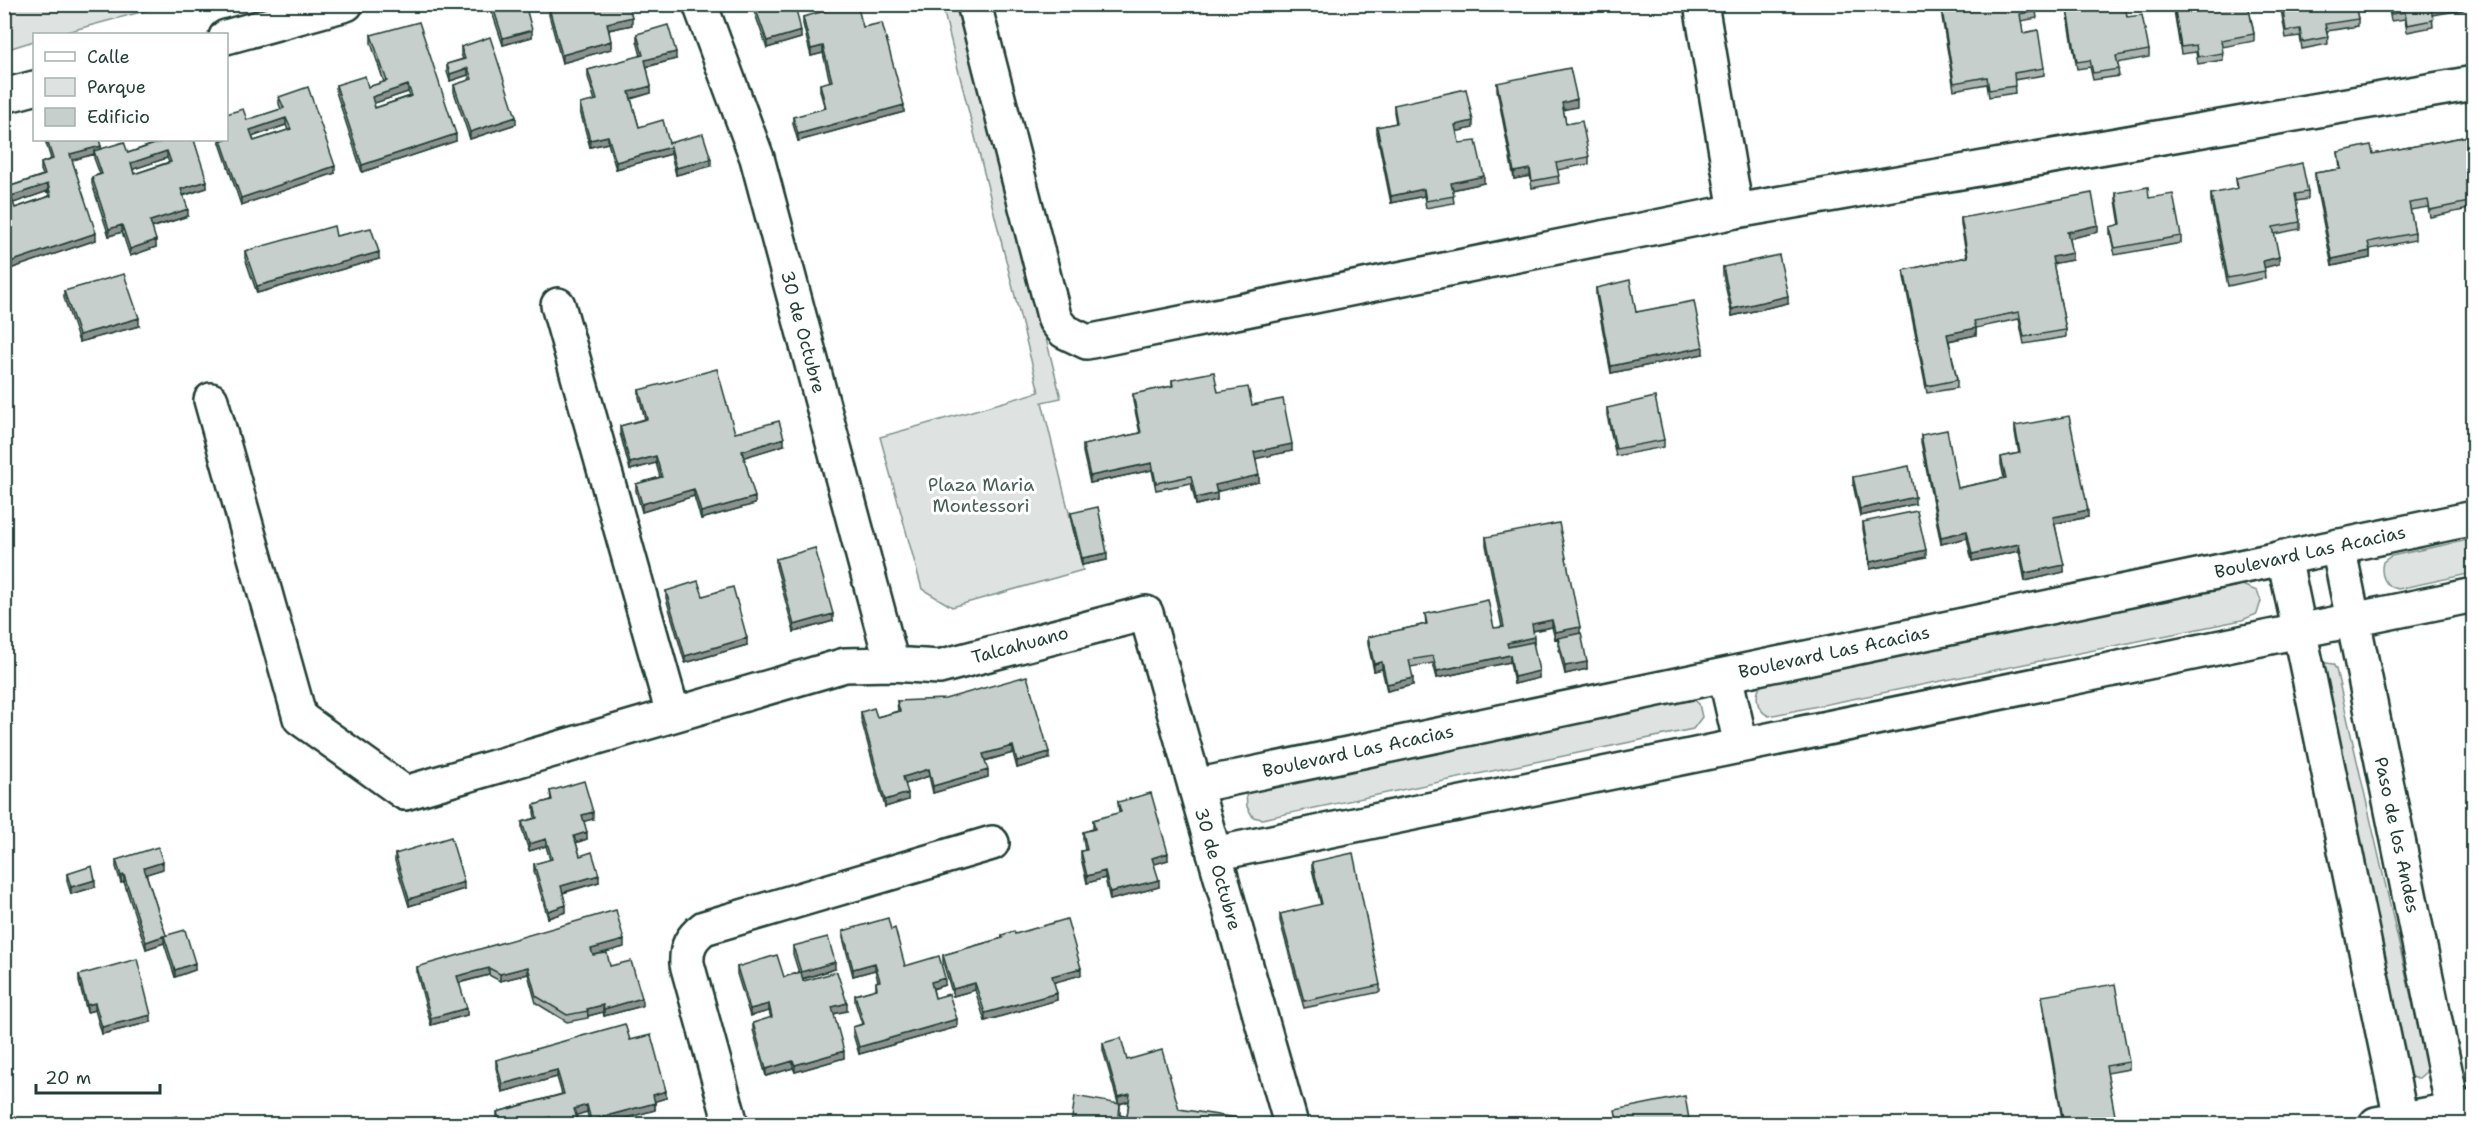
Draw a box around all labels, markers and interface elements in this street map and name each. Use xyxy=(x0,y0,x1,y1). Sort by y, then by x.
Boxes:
legend xyxy=(33,33,228,141)
text: Calle xyxy=(87,45,130,69)
text: Parque xyxy=(87,75,146,99)
text: Edificio xyxy=(87,105,150,129)
street label: 30 de Octubre xyxy=(775,268,831,396)
park label: Plaza Maria Montessori xyxy=(928,473,1034,518)
street label: Boulevard Las Acacias xyxy=(2212,520,2408,584)
street label: Boulevard Las Acacias xyxy=(1736,620,1932,684)
street label: Talcahuano xyxy=(969,621,1071,669)
street label: Boulevard Las Acacias xyxy=(1260,719,1456,783)
street label: Paso de los Andes xyxy=(2369,755,2425,915)
street label: 30 de Octubre xyxy=(1189,805,1247,933)
scale bar xyxy=(36,1057,160,1095)
text: 20 m xyxy=(45,1066,91,1090)

